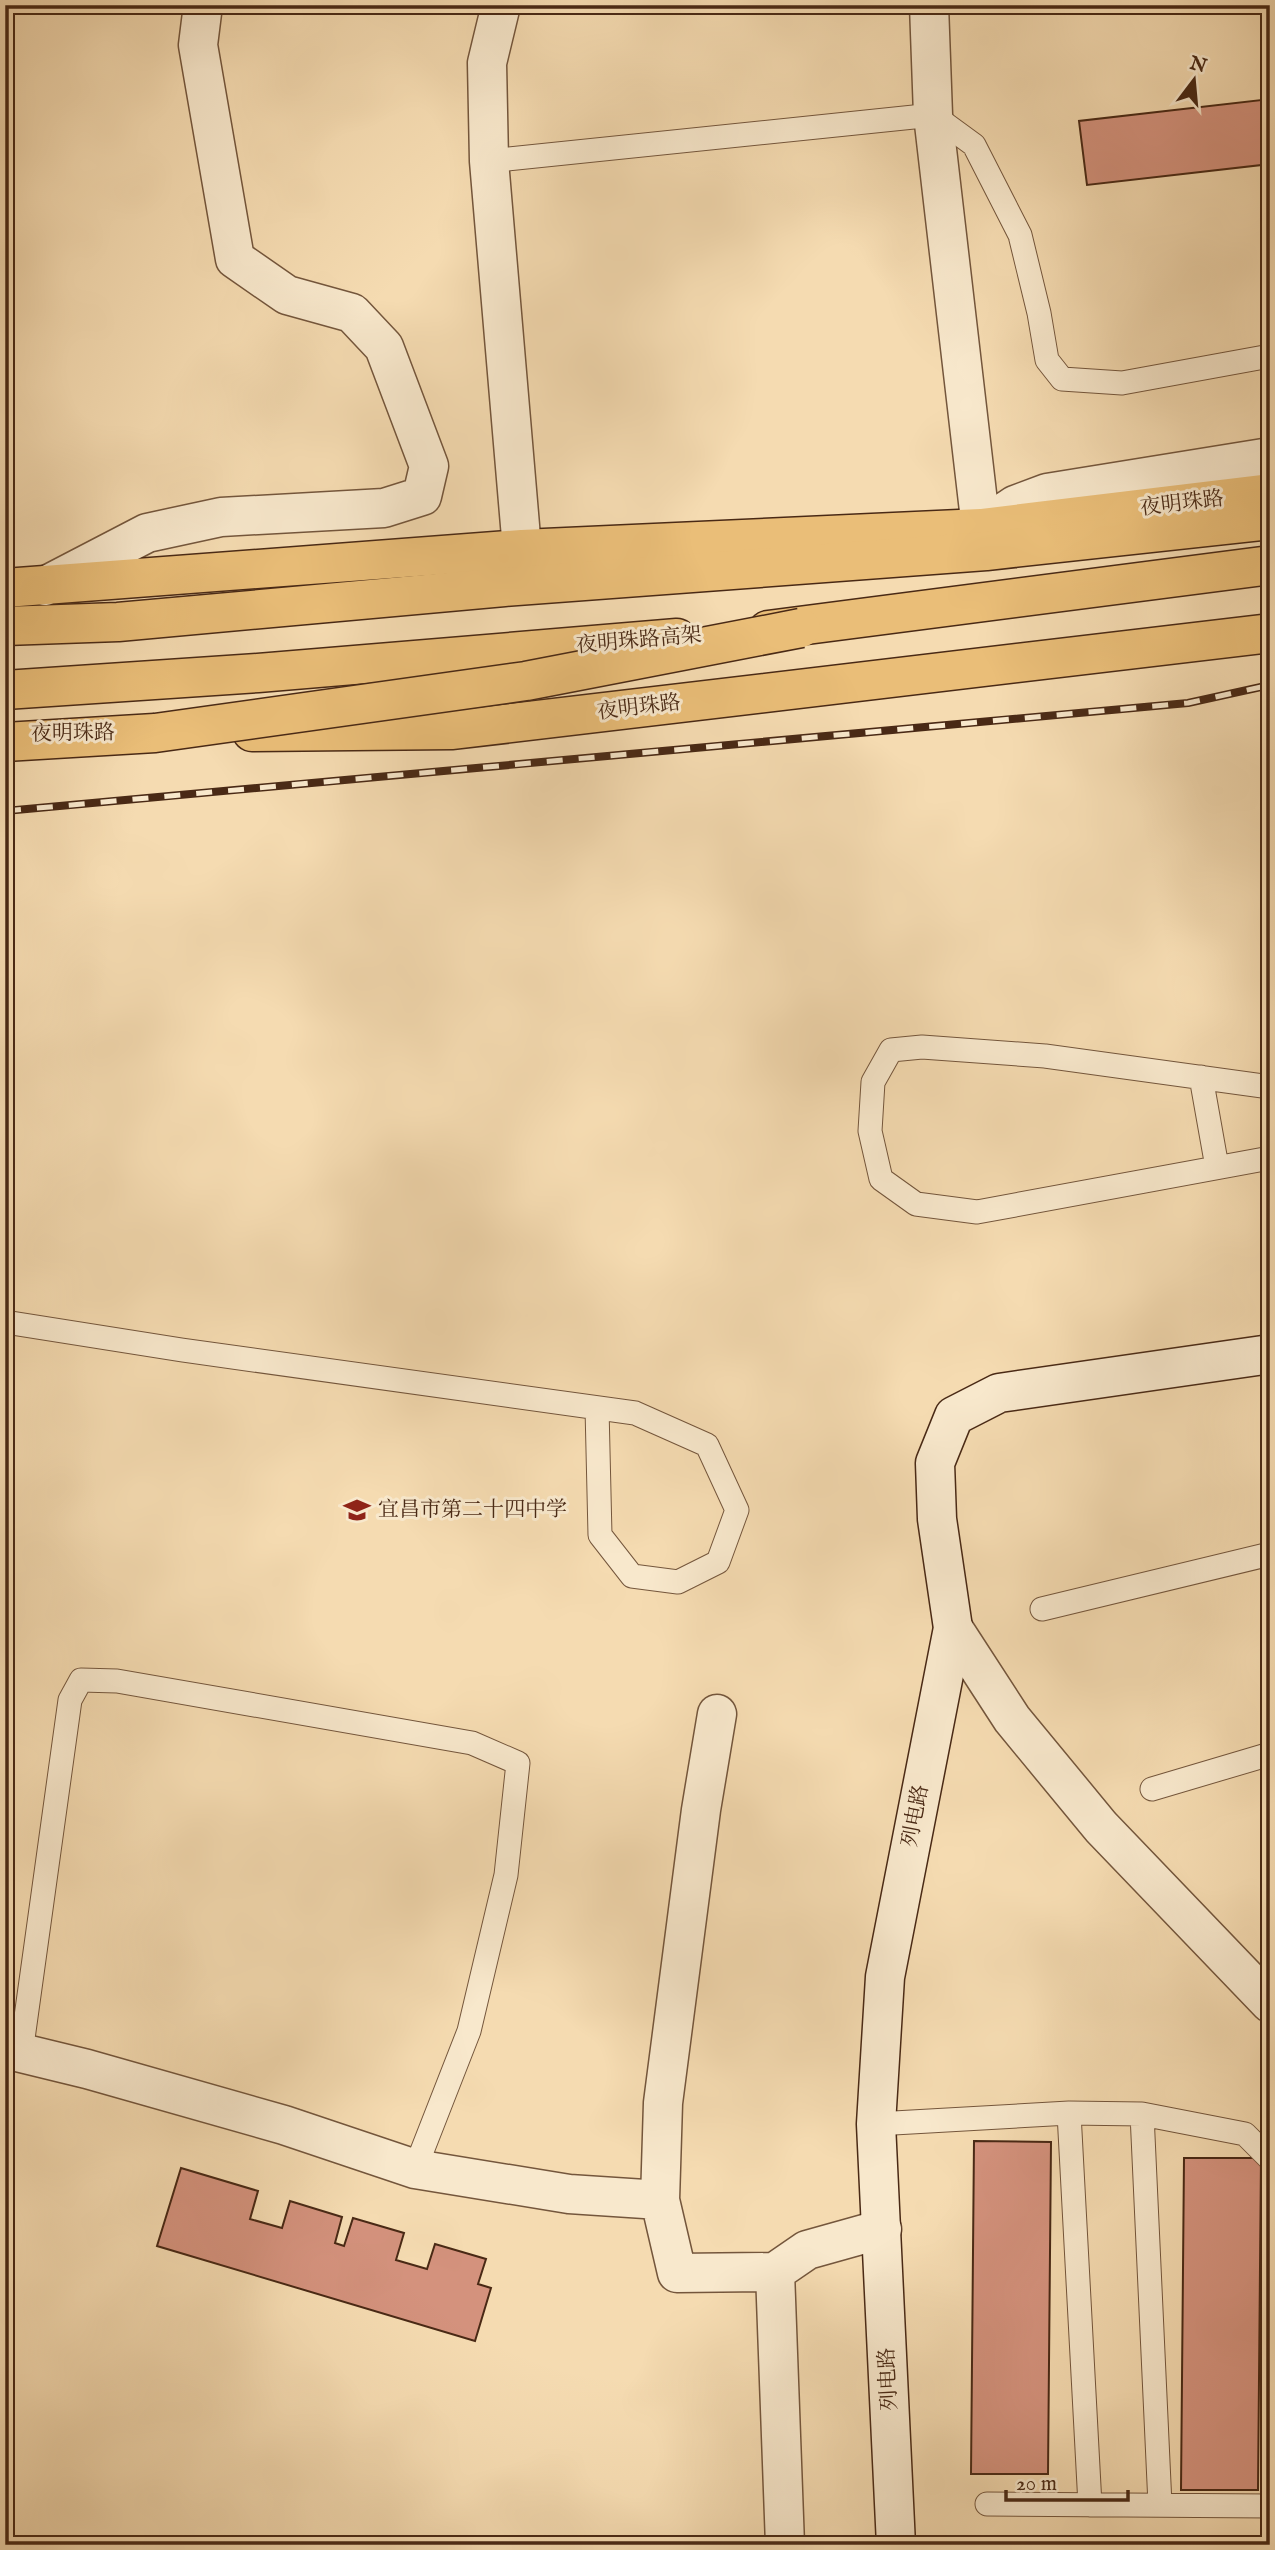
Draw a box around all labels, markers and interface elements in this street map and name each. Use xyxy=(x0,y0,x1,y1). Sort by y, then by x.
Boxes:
north arrow xyxy=(1160,46,1230,116)
text: N xyxy=(1186,52,1210,80)
street label: 夜明珠路 xyxy=(1139,485,1225,523)
street label: 夜明珠路高架 xyxy=(575,622,703,660)
street label: 夜明珠路 xyxy=(596,689,682,727)
street label: 夜明珠路 xyxy=(31,720,115,748)
school or university icon: 宜昌市第二十四中学 xyxy=(342,1495,372,1525)
place label: 宜昌市第二十四中学 xyxy=(378,1497,567,1524)
street label: 列电路 xyxy=(897,1783,935,1849)
street label: 列电路 xyxy=(874,2347,904,2411)
scale bar xyxy=(1006,2459,1128,2503)
text: 20 m xyxy=(1016,2471,1057,2498)

